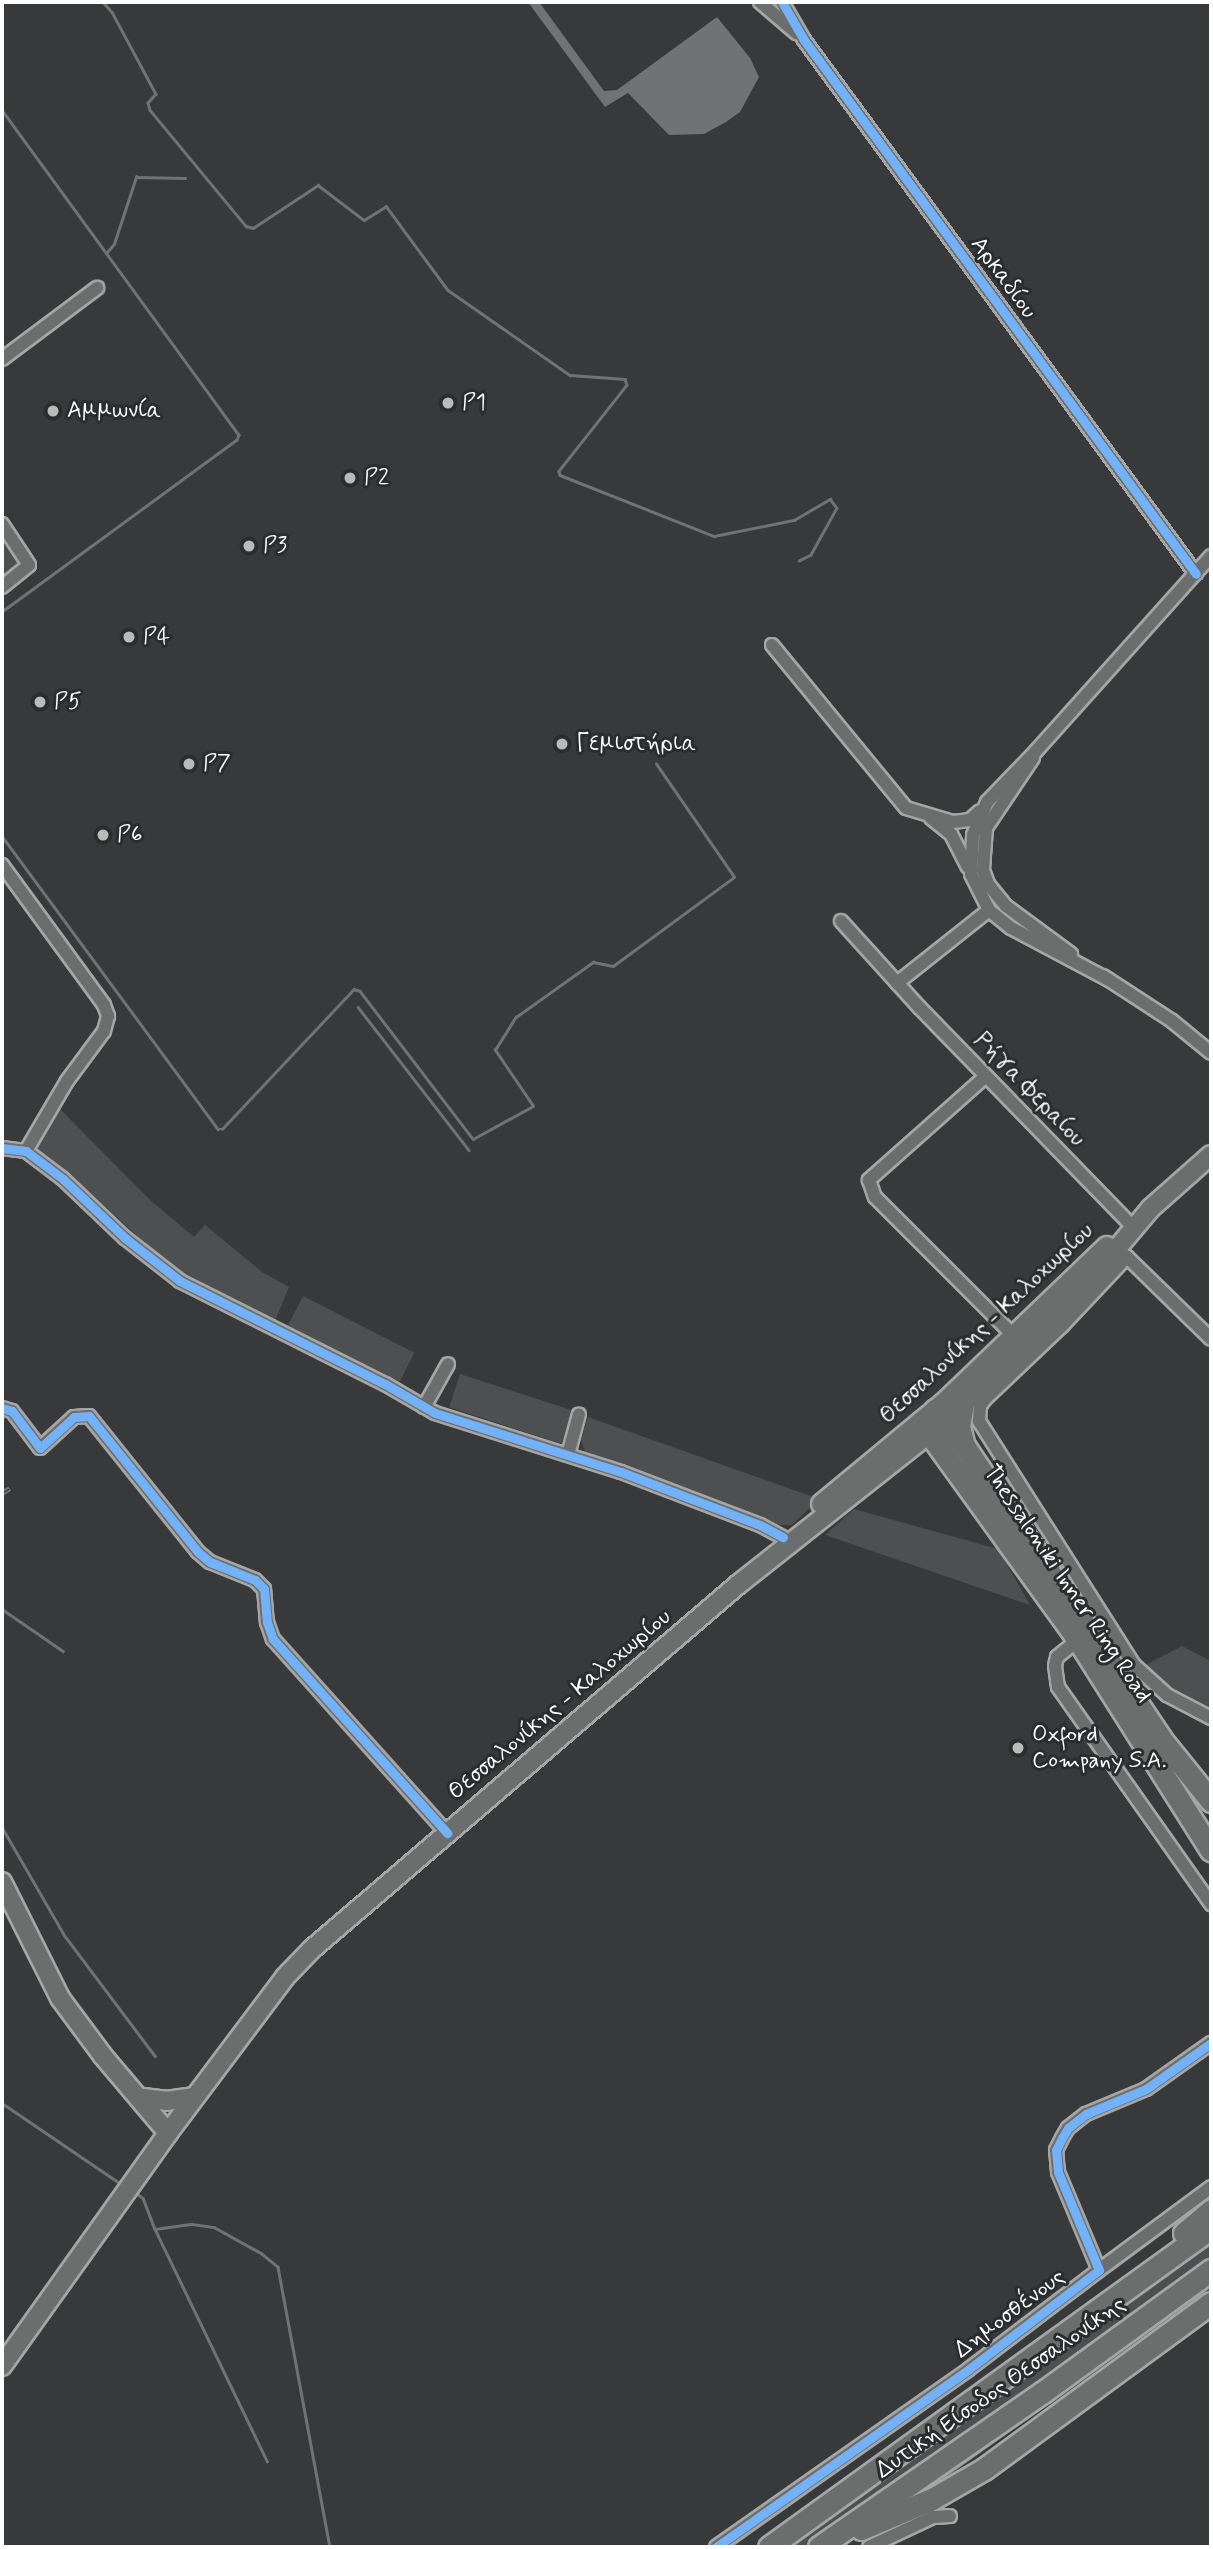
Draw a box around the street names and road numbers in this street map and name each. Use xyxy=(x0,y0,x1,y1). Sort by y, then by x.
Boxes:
street label: Αρκαδίου xyxy=(964,232,1042,324)
street label: Ρήγα Φεραίου xyxy=(968,1027,1090,1153)
street label: Θεσσαλονίκης - Καλοχωρίου xyxy=(874,1218,1100,1430)
street label: Thessaloniki Inner Ring Road xyxy=(976,1458,1158,1710)
street label: Θεσσαλονίκης - Καλοχωρίου xyxy=(443,1604,677,1806)
street label: Δημοσθένους xyxy=(949,2263,1071,2365)
street label: Δυτική Είσοδος Θεσσαλονίκης xyxy=(871,2291,1131,2485)

